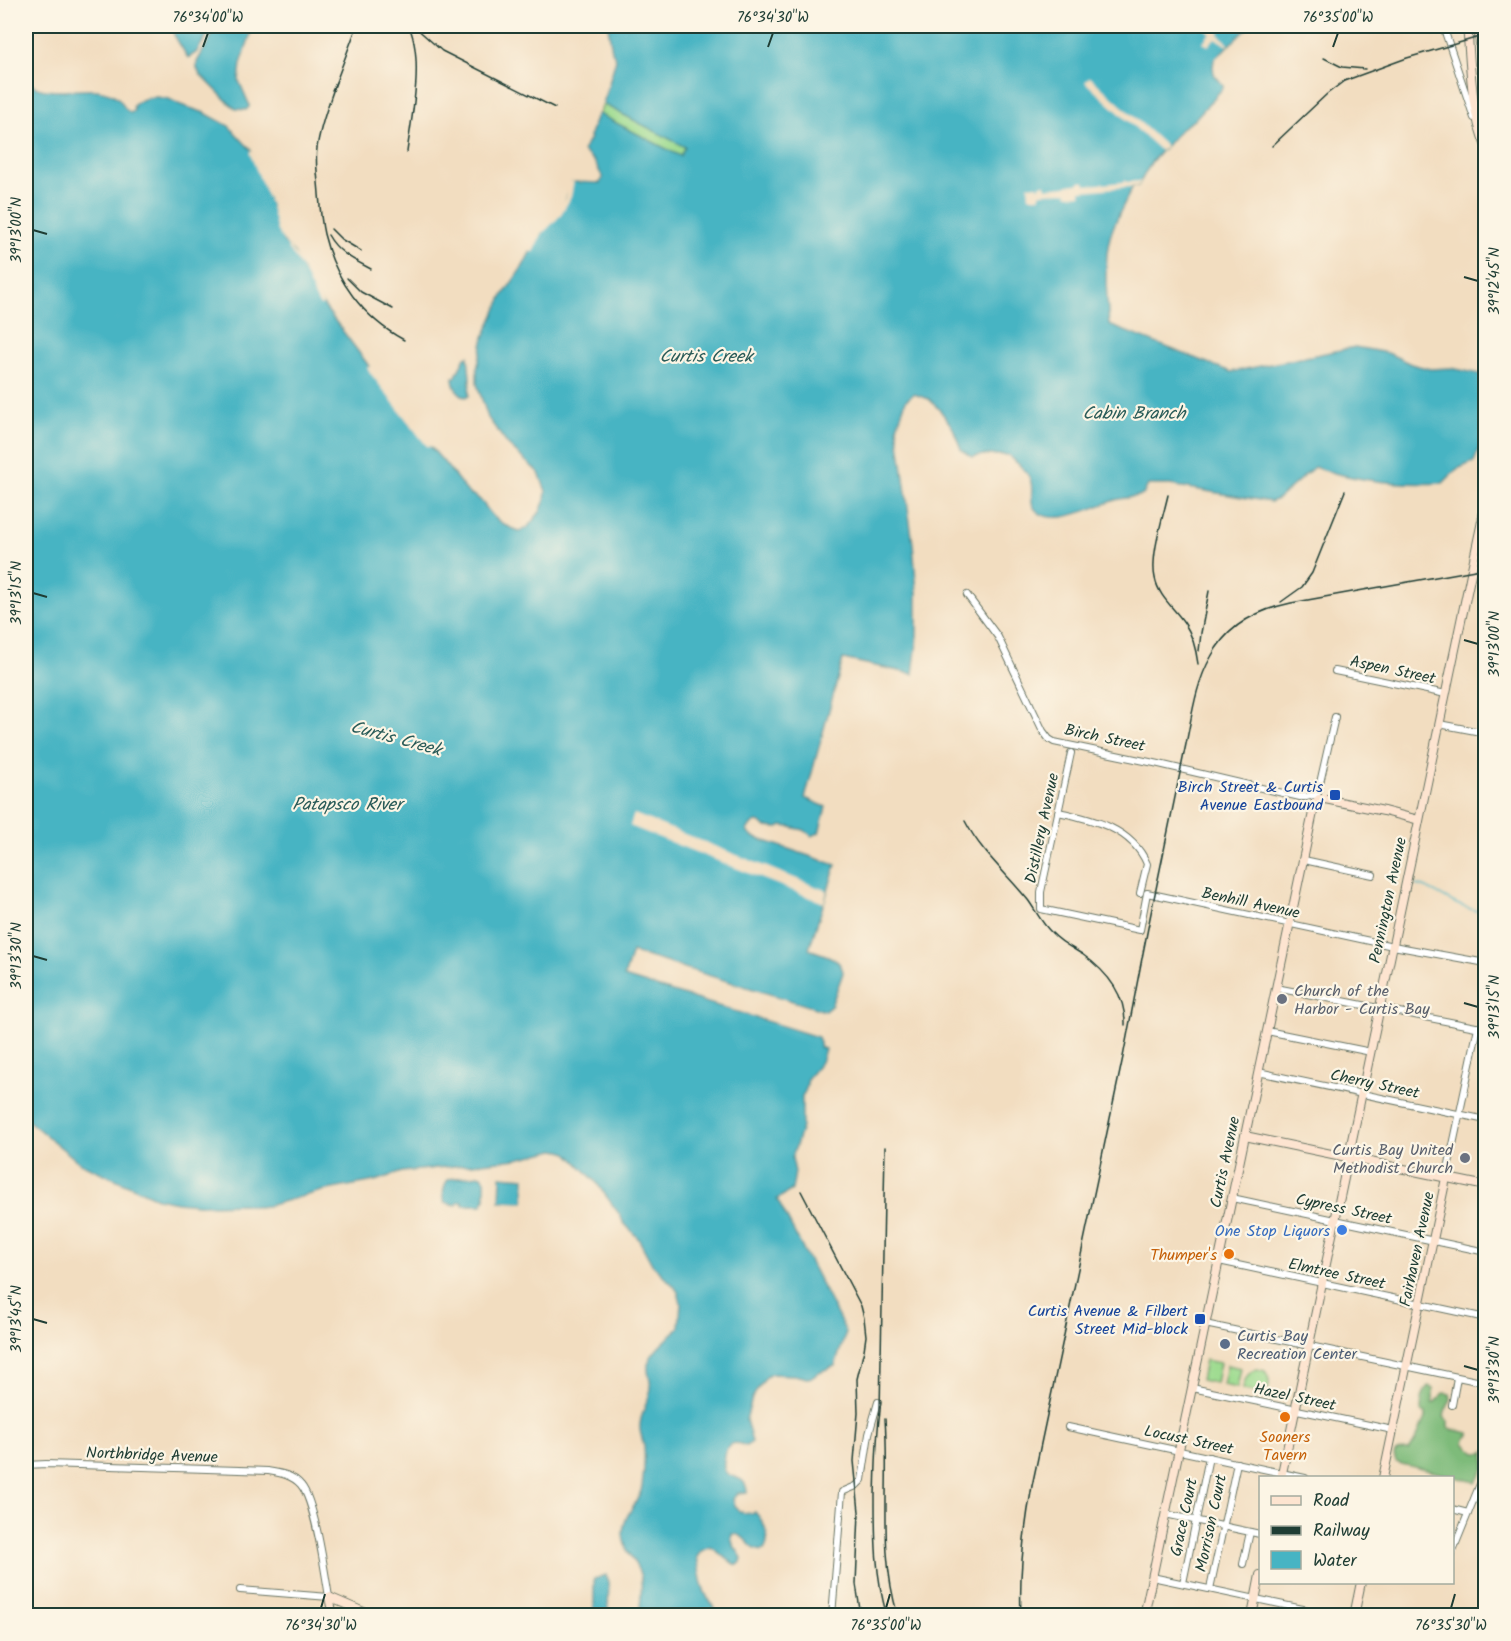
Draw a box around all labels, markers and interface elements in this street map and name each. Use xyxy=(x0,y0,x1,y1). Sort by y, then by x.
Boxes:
text: 76°34'00"W xyxy=(172,6,244,30)
text: 76°34'30"W xyxy=(737,6,809,30)
text: 76°35'00"W xyxy=(1303,6,1374,30)
text: 39°13'00"N xyxy=(5,197,29,263)
text: 39°12'45"N xyxy=(1483,247,1507,315)
water label: Curtis Creek xyxy=(660,343,755,372)
water label: Cabin Branch xyxy=(1083,400,1187,429)
text: 39°13'15"N xyxy=(5,561,29,625)
text: 39°13'00"N xyxy=(1483,611,1507,677)
street label: Aspen Street xyxy=(1348,649,1439,692)
water label: Curtis Creek xyxy=(347,713,447,766)
street label: Birch Street xyxy=(1062,718,1148,759)
street label: Distillery Avenue xyxy=(1019,771,1066,886)
place label: Birch Street & Curtis Avenue Eastbound xyxy=(1178,775,1324,818)
marker: Birch Street & Curtis Avenue Eastbound xyxy=(1328,788,1342,802)
water label: Patapsco River xyxy=(292,791,406,820)
street label: Pennington Avenue xyxy=(1363,835,1414,966)
street label: Benhill Avenue xyxy=(1199,881,1302,926)
text: 39°13'30"N xyxy=(5,922,29,990)
text: 39°13'15"N xyxy=(1483,975,1507,1039)
place label: Church of the Harbor - Curtis Bay xyxy=(1294,979,1430,1022)
marker: Church of the Harbor - Curtis Bay xyxy=(1275,992,1289,1006)
street label: Cherry Street xyxy=(1328,1063,1422,1106)
street label: Curtis Avenue xyxy=(1204,1114,1247,1210)
place label: Curtis Bay United Methodist Church xyxy=(1332,1138,1454,1181)
marker: Curtis Bay United Methodist Church xyxy=(1458,1151,1472,1165)
street label: Cypress Street xyxy=(1293,1187,1395,1232)
street label: Fairhaven Avenue xyxy=(1393,1189,1442,1309)
place label: One Stop Liquors xyxy=(1215,1219,1330,1244)
marker: One Stop Liquors xyxy=(1335,1223,1349,1237)
place label: Thumper's xyxy=(1150,1243,1217,1268)
marker: Thumper's xyxy=(1222,1247,1236,1261)
street label: Elmtree Street xyxy=(1286,1252,1388,1297)
text: 39°13'45"N xyxy=(5,1285,29,1353)
place label: Curtis Avenue & Filbert Street Mid-block xyxy=(1028,1299,1189,1342)
marker: Curtis Avenue & Filbert Street Mid-block xyxy=(1193,1312,1207,1326)
place label: Curtis Bay Recreation Center xyxy=(1237,1324,1359,1367)
text: 39°13'30"N xyxy=(1483,1336,1507,1404)
marker: Curtis Bay Recreation Center xyxy=(1218,1337,1232,1351)
street label: Hazel Street xyxy=(1251,1377,1339,1419)
marker: Sooners Tavern xyxy=(1278,1410,1292,1424)
street label: Locust Street xyxy=(1142,1419,1236,1462)
place label: Sooners Tavern xyxy=(1260,1425,1311,1468)
street label: Northbridge Avenue xyxy=(86,1441,218,1470)
street label: Morrison Court xyxy=(1189,1471,1234,1574)
street label: Grace Court xyxy=(1164,1475,1205,1559)
legend xyxy=(1259,1476,1454,1584)
text: Road xyxy=(1313,1487,1350,1516)
text: Railway xyxy=(1313,1517,1370,1546)
text: Water xyxy=(1313,1547,1358,1576)
text: 76°34'30"W xyxy=(285,1614,357,1638)
text: 76°35'00"W xyxy=(851,1614,922,1638)
text: 76°35'30"W xyxy=(1415,1614,1487,1638)

